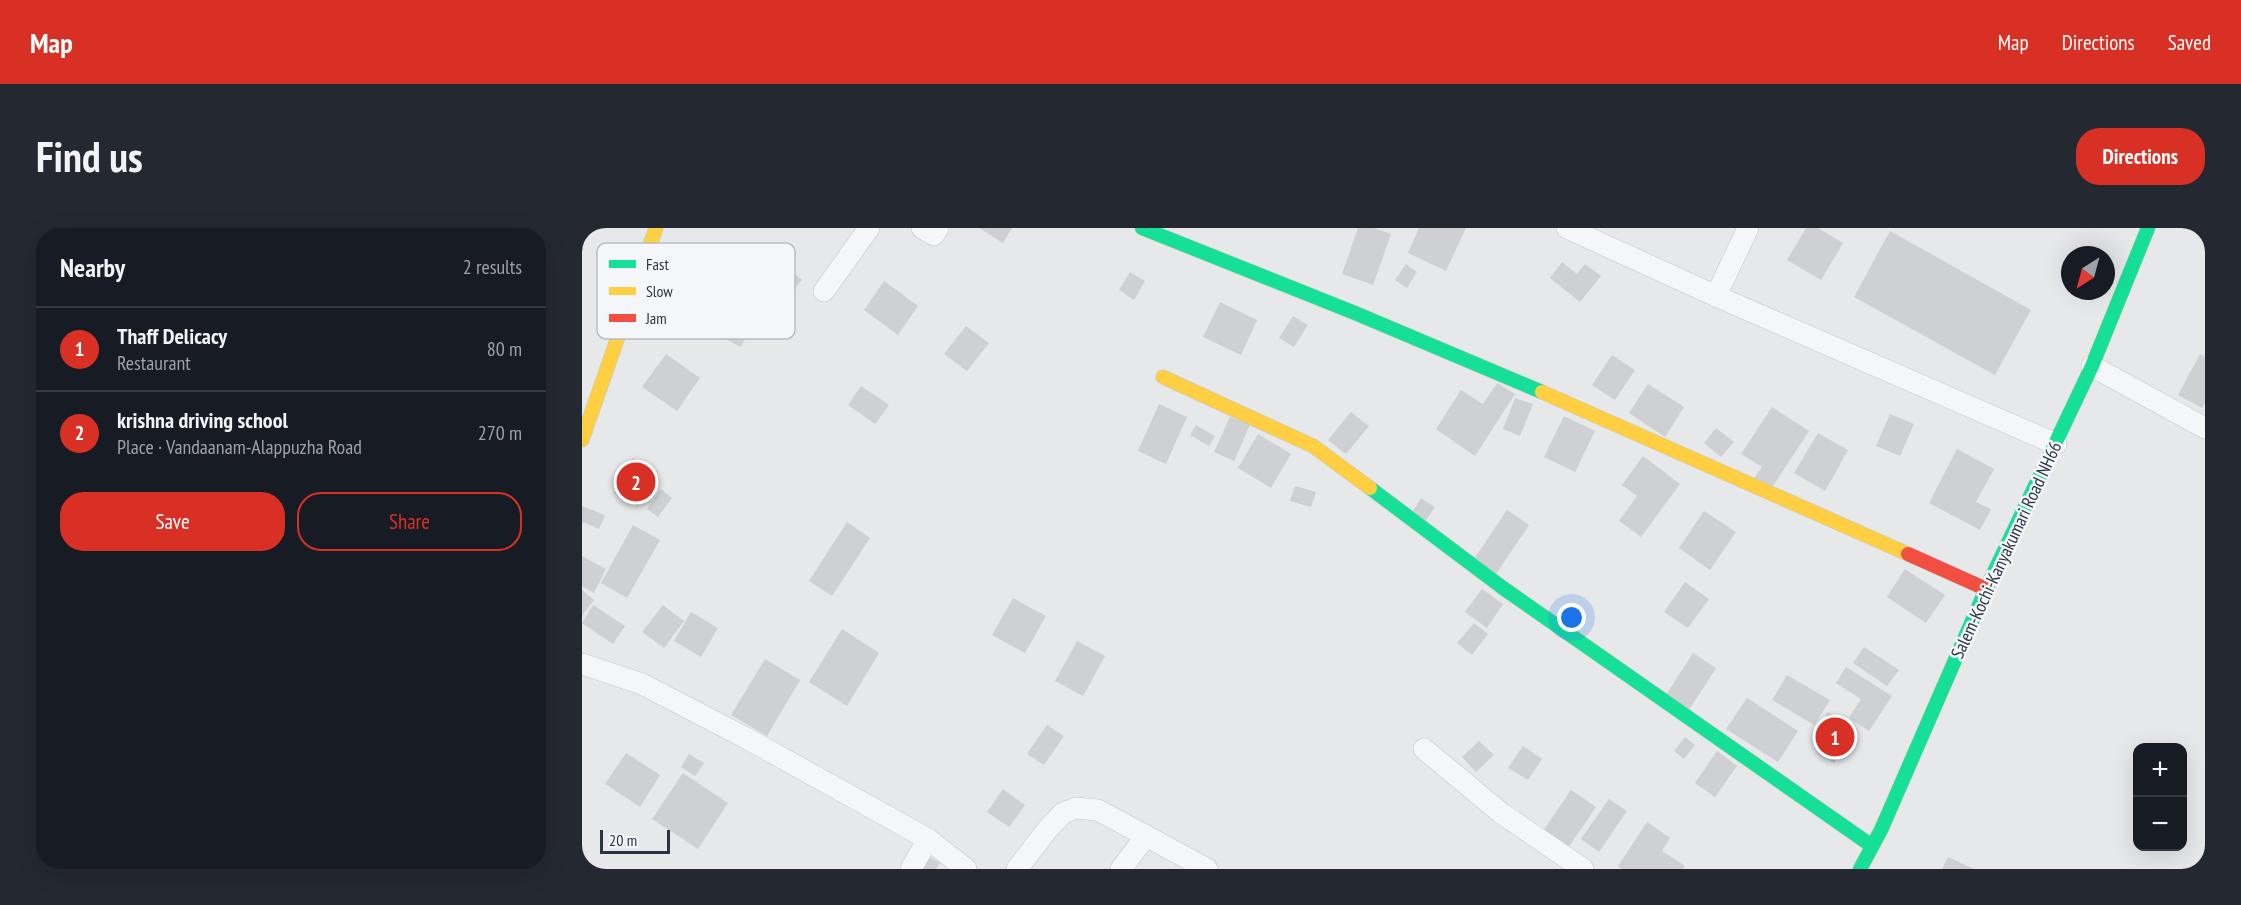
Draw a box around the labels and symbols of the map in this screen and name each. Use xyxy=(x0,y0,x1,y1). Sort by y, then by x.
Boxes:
legend xyxy=(597,243,795,339)
north arrow xyxy=(2061,246,2115,300)
text: Fast xyxy=(646,254,669,274)
text: Slow xyxy=(646,281,673,301)
text: Jam xyxy=(645,308,667,328)
street label: Salem-Kochi-Kanyakumari Road NH66 xyxy=(1946,438,2066,662)
pin: 2 xyxy=(616,460,656,504)
your location xyxy=(1557,603,1586,632)
pin: 1 xyxy=(1816,714,1854,760)
scale bar xyxy=(600,827,670,854)

